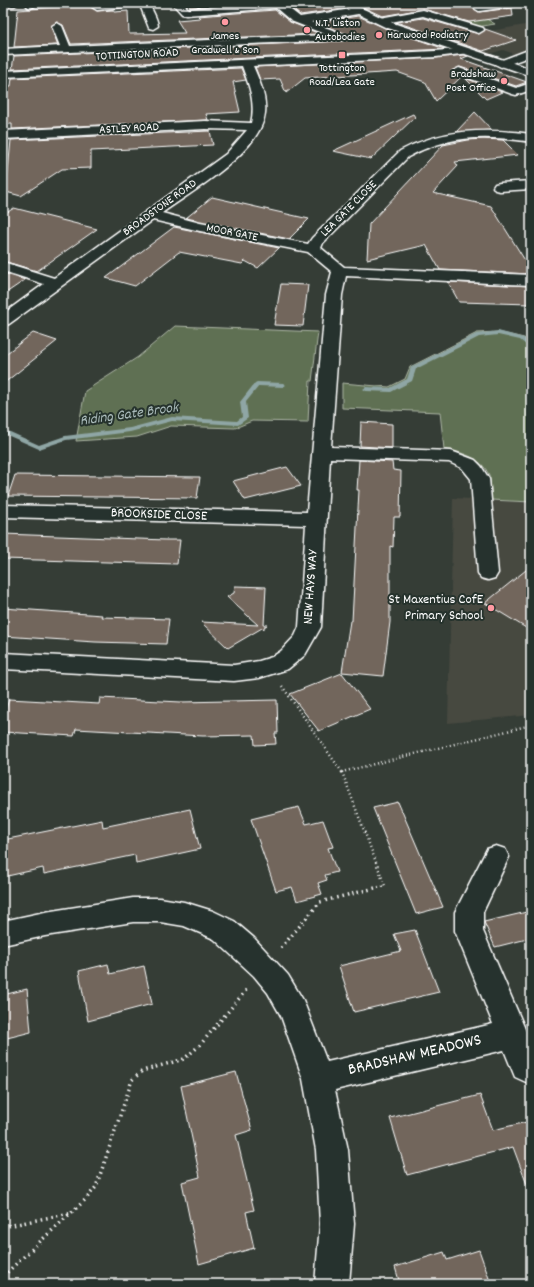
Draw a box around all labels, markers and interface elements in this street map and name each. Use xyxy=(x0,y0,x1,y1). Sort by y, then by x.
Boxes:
place label: N.T. Liston Autobodies xyxy=(315,15,365,46)
marker: James Gradwell & Son xyxy=(220,17,230,27)
marker: N.T. Liston Autobodies xyxy=(302,25,312,35)
place label: Harwood Podiatry xyxy=(387,27,469,44)
place label: James Gradwell & Son xyxy=(191,28,259,59)
marker: Harwood Podiatry xyxy=(374,30,384,40)
street label: TOTTINGTON ROAD xyxy=(95,44,179,66)
marker: Tottington Road/Lea Gate xyxy=(337,50,347,60)
place label: Tottington Road/Lea Gate xyxy=(309,60,375,91)
place label: Bradshaw Post Office xyxy=(446,66,496,97)
marker: Bradshaw Post Office xyxy=(499,76,509,86)
street label: ASTLEY ROAD xyxy=(99,119,159,139)
street label: BROADSTONE ROAD xyxy=(120,175,200,241)
street label: LEA GATE CLOSE xyxy=(317,177,381,241)
street label: MOOR GATE xyxy=(205,220,260,246)
water label: Riding Gate Brook xyxy=(78,397,181,433)
street label: BROOKSIDE CLOSE xyxy=(110,503,208,527)
street label: NEW HAYS WAY xyxy=(298,548,324,625)
place label: St Maxentius CofE Primary School xyxy=(389,590,484,626)
marker: St Maxentius CofE Primary School xyxy=(486,603,496,613)
street label: BRADSHAW MEADOWS xyxy=(346,1029,484,1083)

